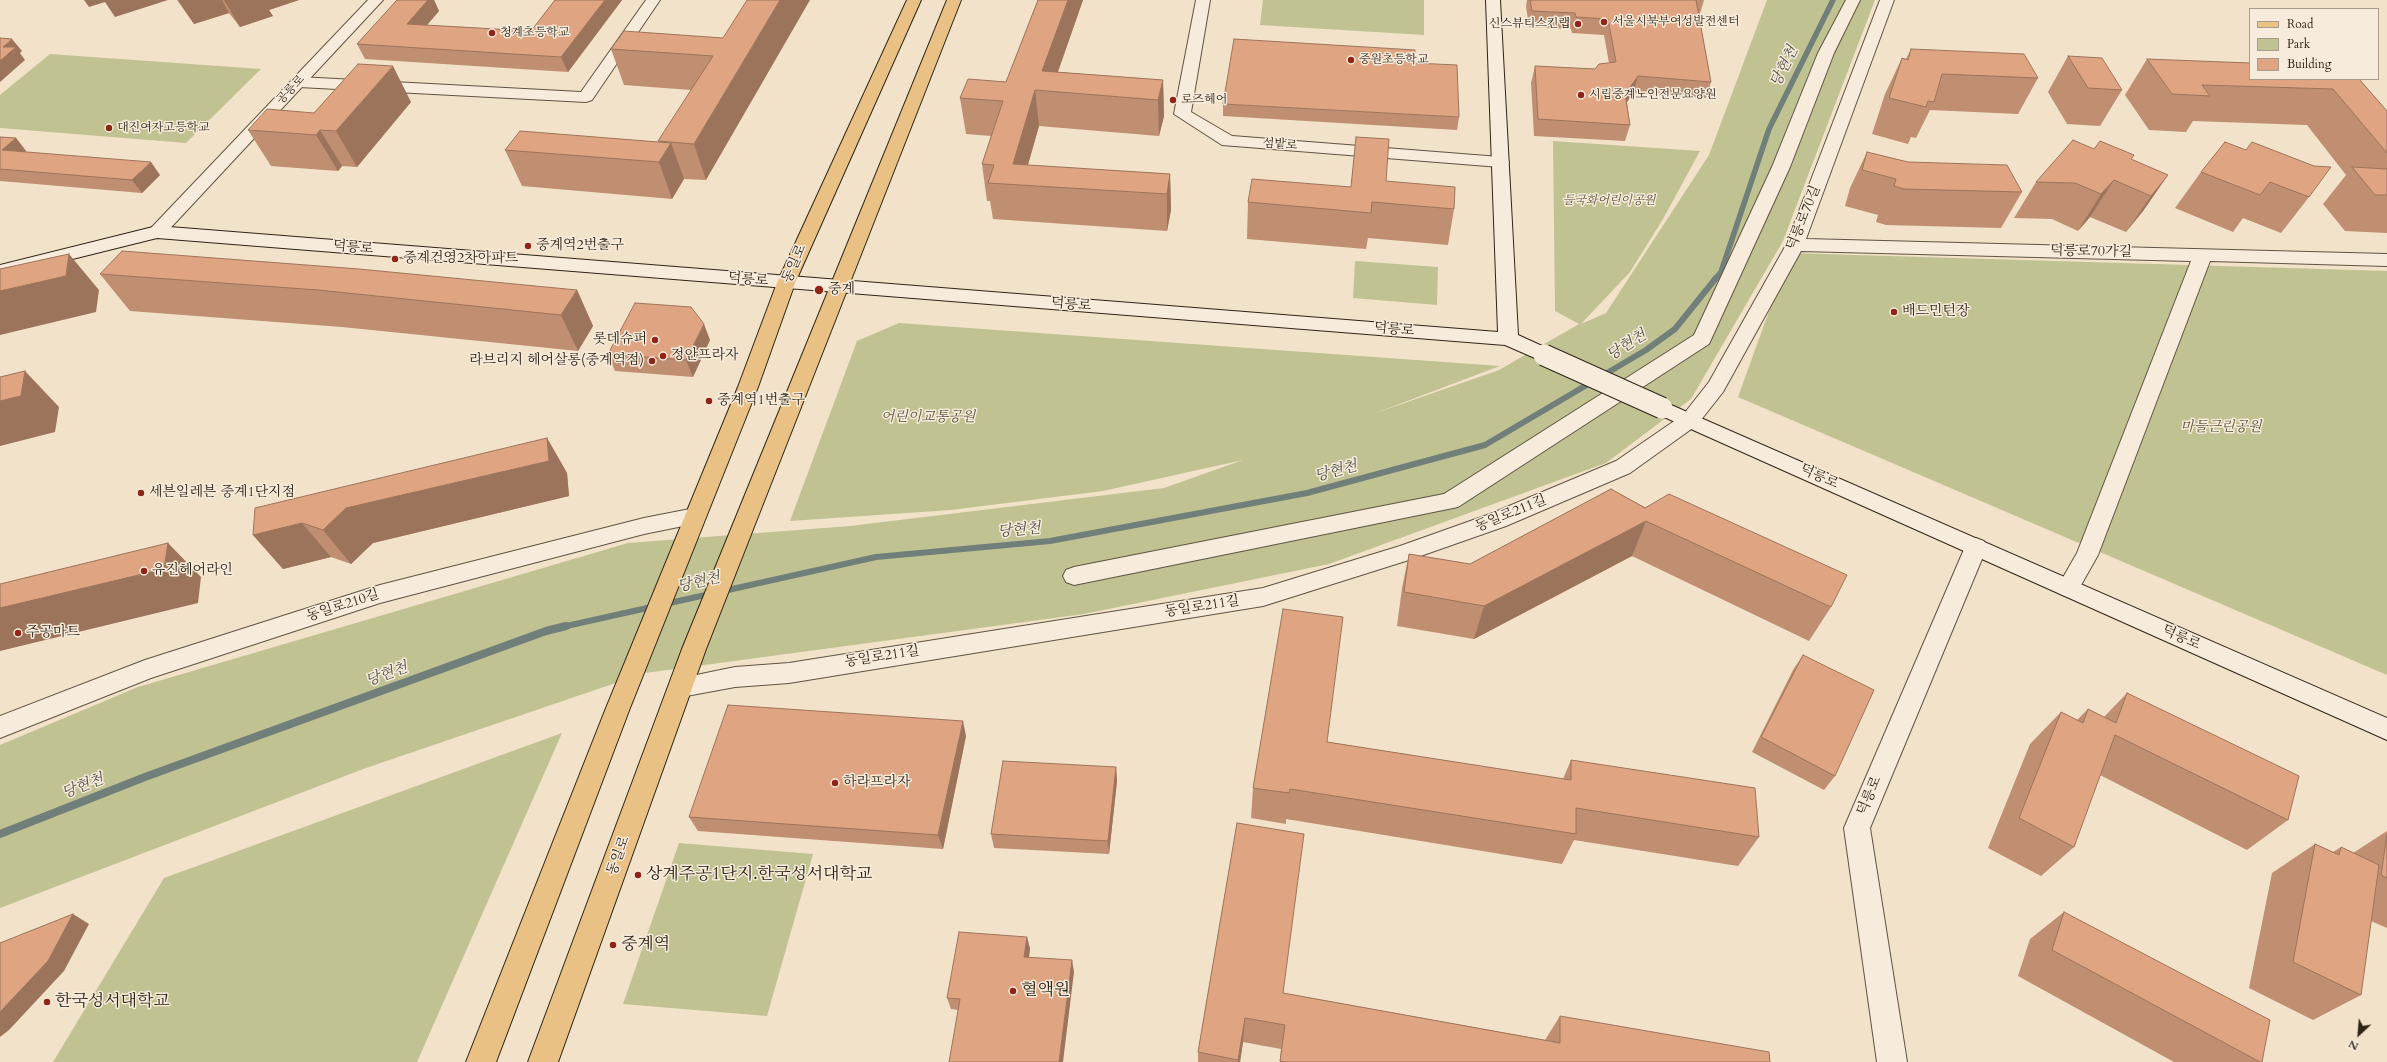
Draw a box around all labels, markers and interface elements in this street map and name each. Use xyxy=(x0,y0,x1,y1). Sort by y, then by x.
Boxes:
legend xyxy=(2249,8,2379,80)
place label: 서울시북부여성발전센터 xyxy=(1612,15,1740,29)
text: Road xyxy=(2287,16,2313,32)
place label: 신스뷰티스킨랩 xyxy=(1489,17,1570,31)
marker: 서울시북부여성발전센터 xyxy=(1599,17,1609,27)
marker: 신스뷰티스킨랩 xyxy=(1573,19,1583,29)
place label: 청계초등학교 xyxy=(500,26,570,40)
marker: 청계초등학교 xyxy=(487,28,497,38)
text: Park xyxy=(2287,36,2310,52)
water label: 당현천 xyxy=(1767,44,1803,90)
place label: 중원초등학교 xyxy=(1359,53,1429,67)
marker: 중원초등학교 xyxy=(1346,55,1356,65)
text: Building xyxy=(2287,56,2331,72)
street label: 공릉로 xyxy=(274,72,308,108)
place label: 시립중계노인전문요양원 xyxy=(1589,88,1717,102)
marker: 시립중계노인전문요양원 xyxy=(1576,90,1586,100)
place label: 로즈헤어 xyxy=(1181,93,1227,107)
marker: 로즈헤어 xyxy=(1168,95,1178,105)
place label: 대진여자고등학교 xyxy=(117,121,210,135)
marker: 대진여자고등학교 xyxy=(104,123,114,133)
street label: 섬밭로 xyxy=(1262,137,1298,153)
street label: 덕릉로70길 xyxy=(1783,183,1825,253)
park label: 들국화어린이공원 xyxy=(1563,194,1655,208)
street label: 덕릉로 xyxy=(332,238,374,258)
place label: 중계역2번출구 xyxy=(536,238,624,254)
marker: 중계역2번출구 xyxy=(523,241,533,251)
street label: 동일로 xyxy=(779,242,811,286)
street label: 덕릉로70가길 xyxy=(2050,243,2132,261)
place label: 중계건영2차아파트 xyxy=(403,251,518,267)
marker: 중계건영2차아파트 xyxy=(390,254,400,264)
street label: 덕릉로 xyxy=(727,270,769,290)
place label: 중계 xyxy=(828,282,855,298)
marker: 중계 xyxy=(813,284,825,296)
street label: 덕릉로 xyxy=(1050,295,1092,315)
place label: 배드민턴장 xyxy=(1902,304,1970,320)
marker: 배드민턴장 xyxy=(1889,307,1899,317)
street label: 덕릉로 xyxy=(1373,320,1415,340)
water label: 당현천 xyxy=(1604,327,1650,365)
place label: 롯데슈퍼 xyxy=(593,332,647,348)
marker: 롯데슈퍼 xyxy=(650,335,660,345)
place label: 정안프라자 xyxy=(671,348,739,364)
marker: 정안프라자 xyxy=(658,351,668,361)
place label: 라브리지 헤어살롱(중계역점) xyxy=(469,353,644,369)
marker: 라브리지 헤어살롱(중계역점) xyxy=(647,356,657,366)
place label: 중계역1번출구 xyxy=(717,393,805,409)
marker: 중계역1번출구 xyxy=(704,396,714,406)
park label: 어린이교통공원 xyxy=(881,410,975,426)
park label: 마들근린공원 xyxy=(2180,420,2262,436)
water label: 당현천 xyxy=(1313,458,1359,486)
street label: 덕릉로 xyxy=(1797,461,1841,493)
place label: 세븐일레븐 중계1단지점 xyxy=(149,485,295,501)
marker: 세븐일레븐 중계1단지점 xyxy=(136,488,146,498)
street label: 동일로211길 xyxy=(1473,492,1549,536)
water label: 당현천 xyxy=(997,520,1041,542)
place label: 유진헤어라인 xyxy=(152,563,233,579)
marker: 유진헤어라인 xyxy=(139,566,149,576)
water label: 당현천 xyxy=(676,569,722,597)
street label: 동일로210길 xyxy=(304,586,382,626)
street label: 동일로211길 xyxy=(1163,593,1241,621)
street label: 덕릉로 xyxy=(2159,622,2203,654)
place label: 주공마트 xyxy=(26,625,80,641)
marker: 주공마트 xyxy=(13,628,23,638)
street label: 동일로211길 xyxy=(843,643,921,671)
water label: 당현천 xyxy=(363,659,411,691)
water label: 당현천 xyxy=(59,771,107,803)
street label: 덕릉로 xyxy=(1854,774,1886,818)
place label: 하라프라자 xyxy=(843,775,911,791)
marker: 하라프라자 xyxy=(830,778,840,788)
street label: 동일로 xyxy=(604,834,634,878)
place label: 상계주공1단지.한국성서대학교 xyxy=(646,865,873,885)
marker: 상계주공1단지.한국성서대학교 xyxy=(633,870,643,880)
place label: 중계역 xyxy=(621,935,670,955)
marker: 중계역 xyxy=(608,940,618,950)
place label: 혈액원 xyxy=(1021,981,1070,1001)
marker: 혈액원 xyxy=(1008,986,1018,996)
place label: 한국성서대학교 xyxy=(55,992,170,1012)
marker: 한국성서대학교 xyxy=(42,997,52,1007)
north arrow xyxy=(2339,1014,2379,1054)
text: N xyxy=(2346,1036,2361,1054)

